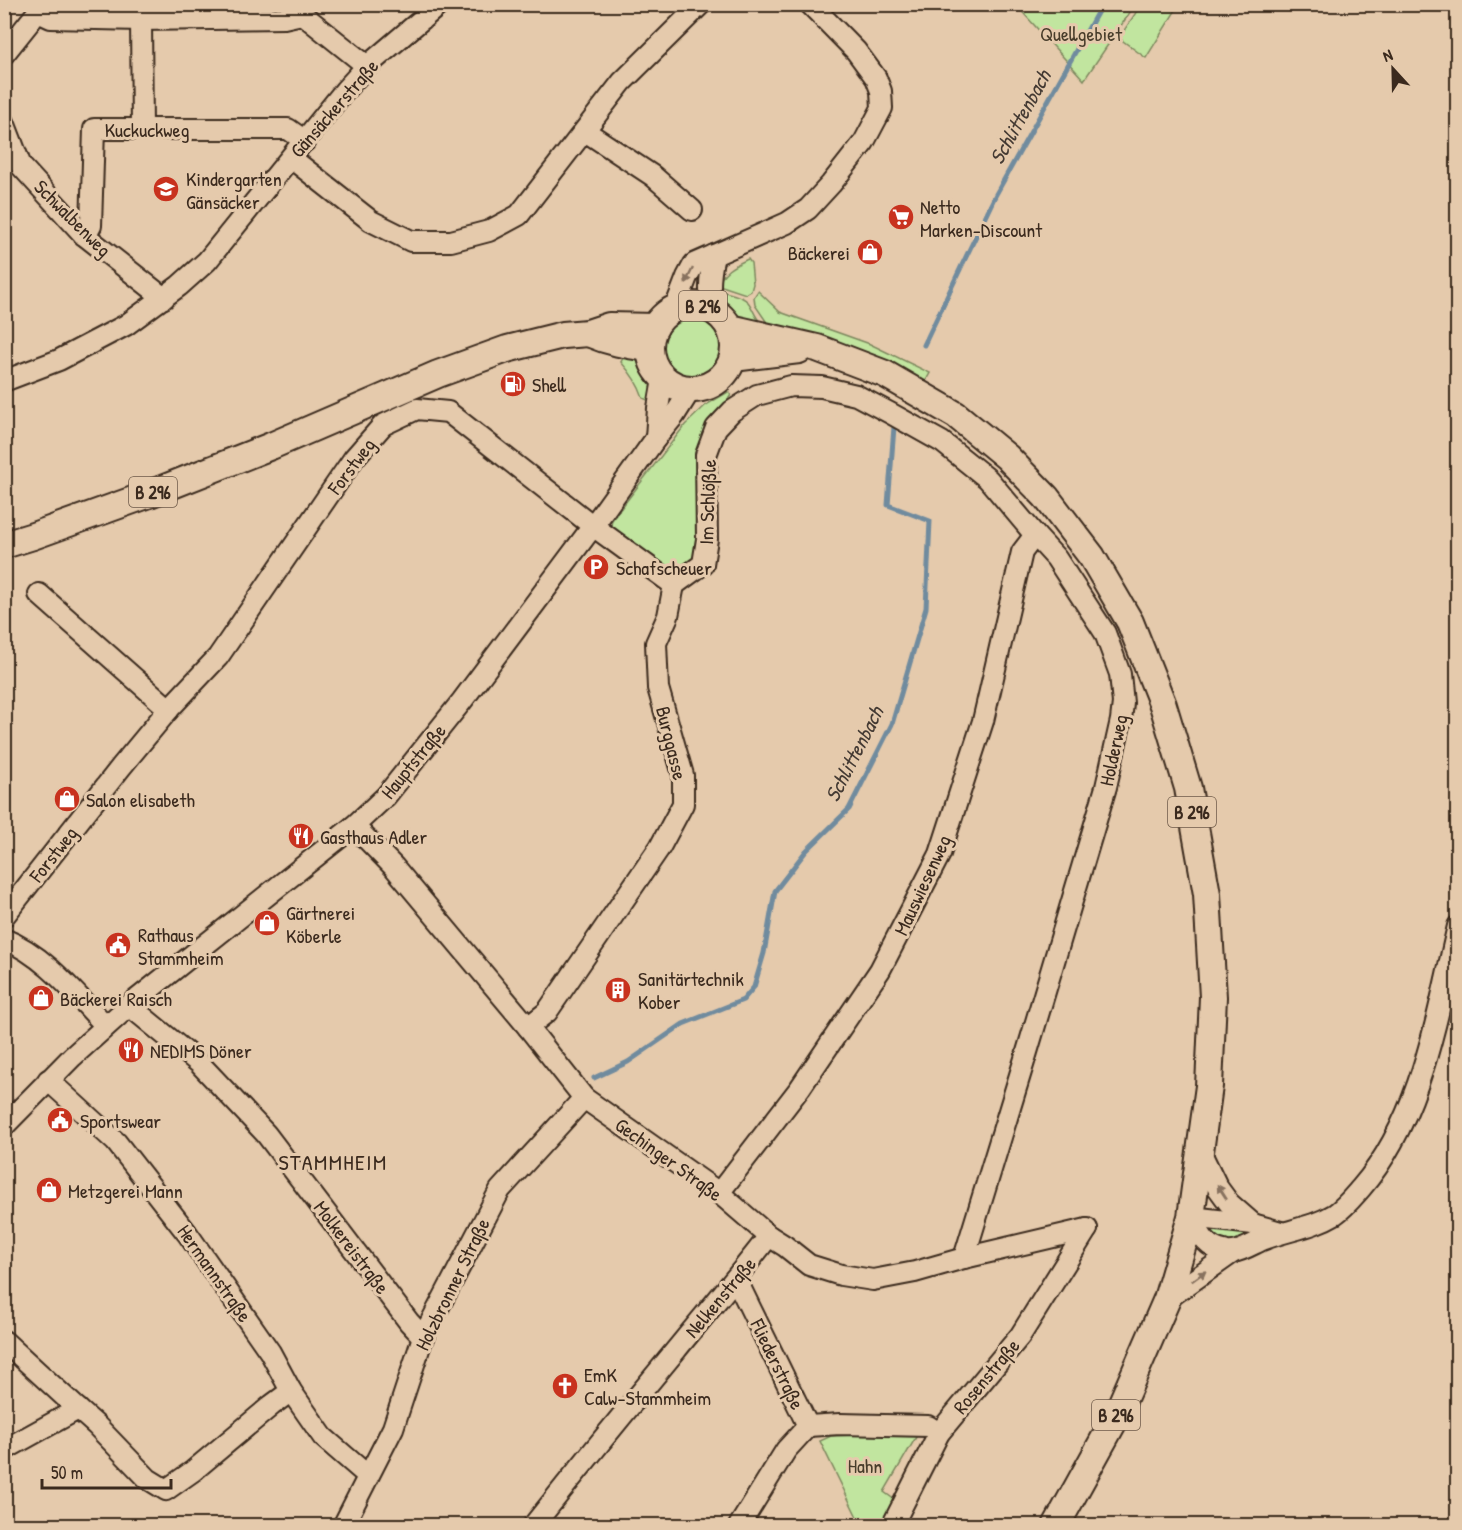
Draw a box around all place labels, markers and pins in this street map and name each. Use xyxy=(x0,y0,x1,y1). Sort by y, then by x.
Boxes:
place label: Kindergarten Gänsäcker xyxy=(186,165,282,215)
school or university icon: Kindergarten Gänsäcker xyxy=(151,174,181,204)
place label: Netto Marken-Discount xyxy=(920,193,1043,243)
supermarket icon: Netto Marken-Discount xyxy=(886,202,916,232)
shop icon: Bäckerei xyxy=(855,237,885,267)
place label: Bäckerei xyxy=(788,239,850,266)
fuel station icon: Shell xyxy=(498,369,528,399)
place label: Shell xyxy=(532,371,567,398)
parking icon: Schafscheuer xyxy=(581,552,611,582)
place label: Schafscheuer xyxy=(616,554,712,581)
shop icon: Salon elisabeth xyxy=(52,784,82,814)
place label: Salon elisabeth xyxy=(86,786,195,813)
restaurant icon: Gasthaus Adler xyxy=(286,821,316,851)
place label: Gasthaus Adler xyxy=(320,823,427,850)
place label: Gärtnerei Köberle xyxy=(286,899,355,949)
shop icon: Gärtnerei Köberle xyxy=(252,908,282,938)
place label: Rathaus Stammheim xyxy=(138,921,224,971)
public building icon: Rathaus Stammheim xyxy=(103,930,133,960)
place label: Sanitärtechnik Kober xyxy=(638,965,744,1015)
building icon: Sanitärtechnik Kober xyxy=(603,975,633,1005)
shop icon: Bäckerei Raisch xyxy=(26,983,56,1013)
place label: Bäckerei Raisch xyxy=(60,985,172,1012)
restaurant icon: NEDIMS Döner xyxy=(116,1035,146,1065)
place label: NEDIMS Döner xyxy=(150,1037,252,1064)
public building icon: Sportswear xyxy=(45,1105,75,1135)
place label: Sportswear xyxy=(80,1107,161,1134)
shop icon: Metzgerei Mann xyxy=(34,1175,64,1205)
place label: Metzgerei Mann xyxy=(68,1177,183,1204)
place label: EmK Calw-Stammheim xyxy=(584,1361,711,1411)
church icon: EmK Calw-Stammheim xyxy=(550,1371,580,1401)

